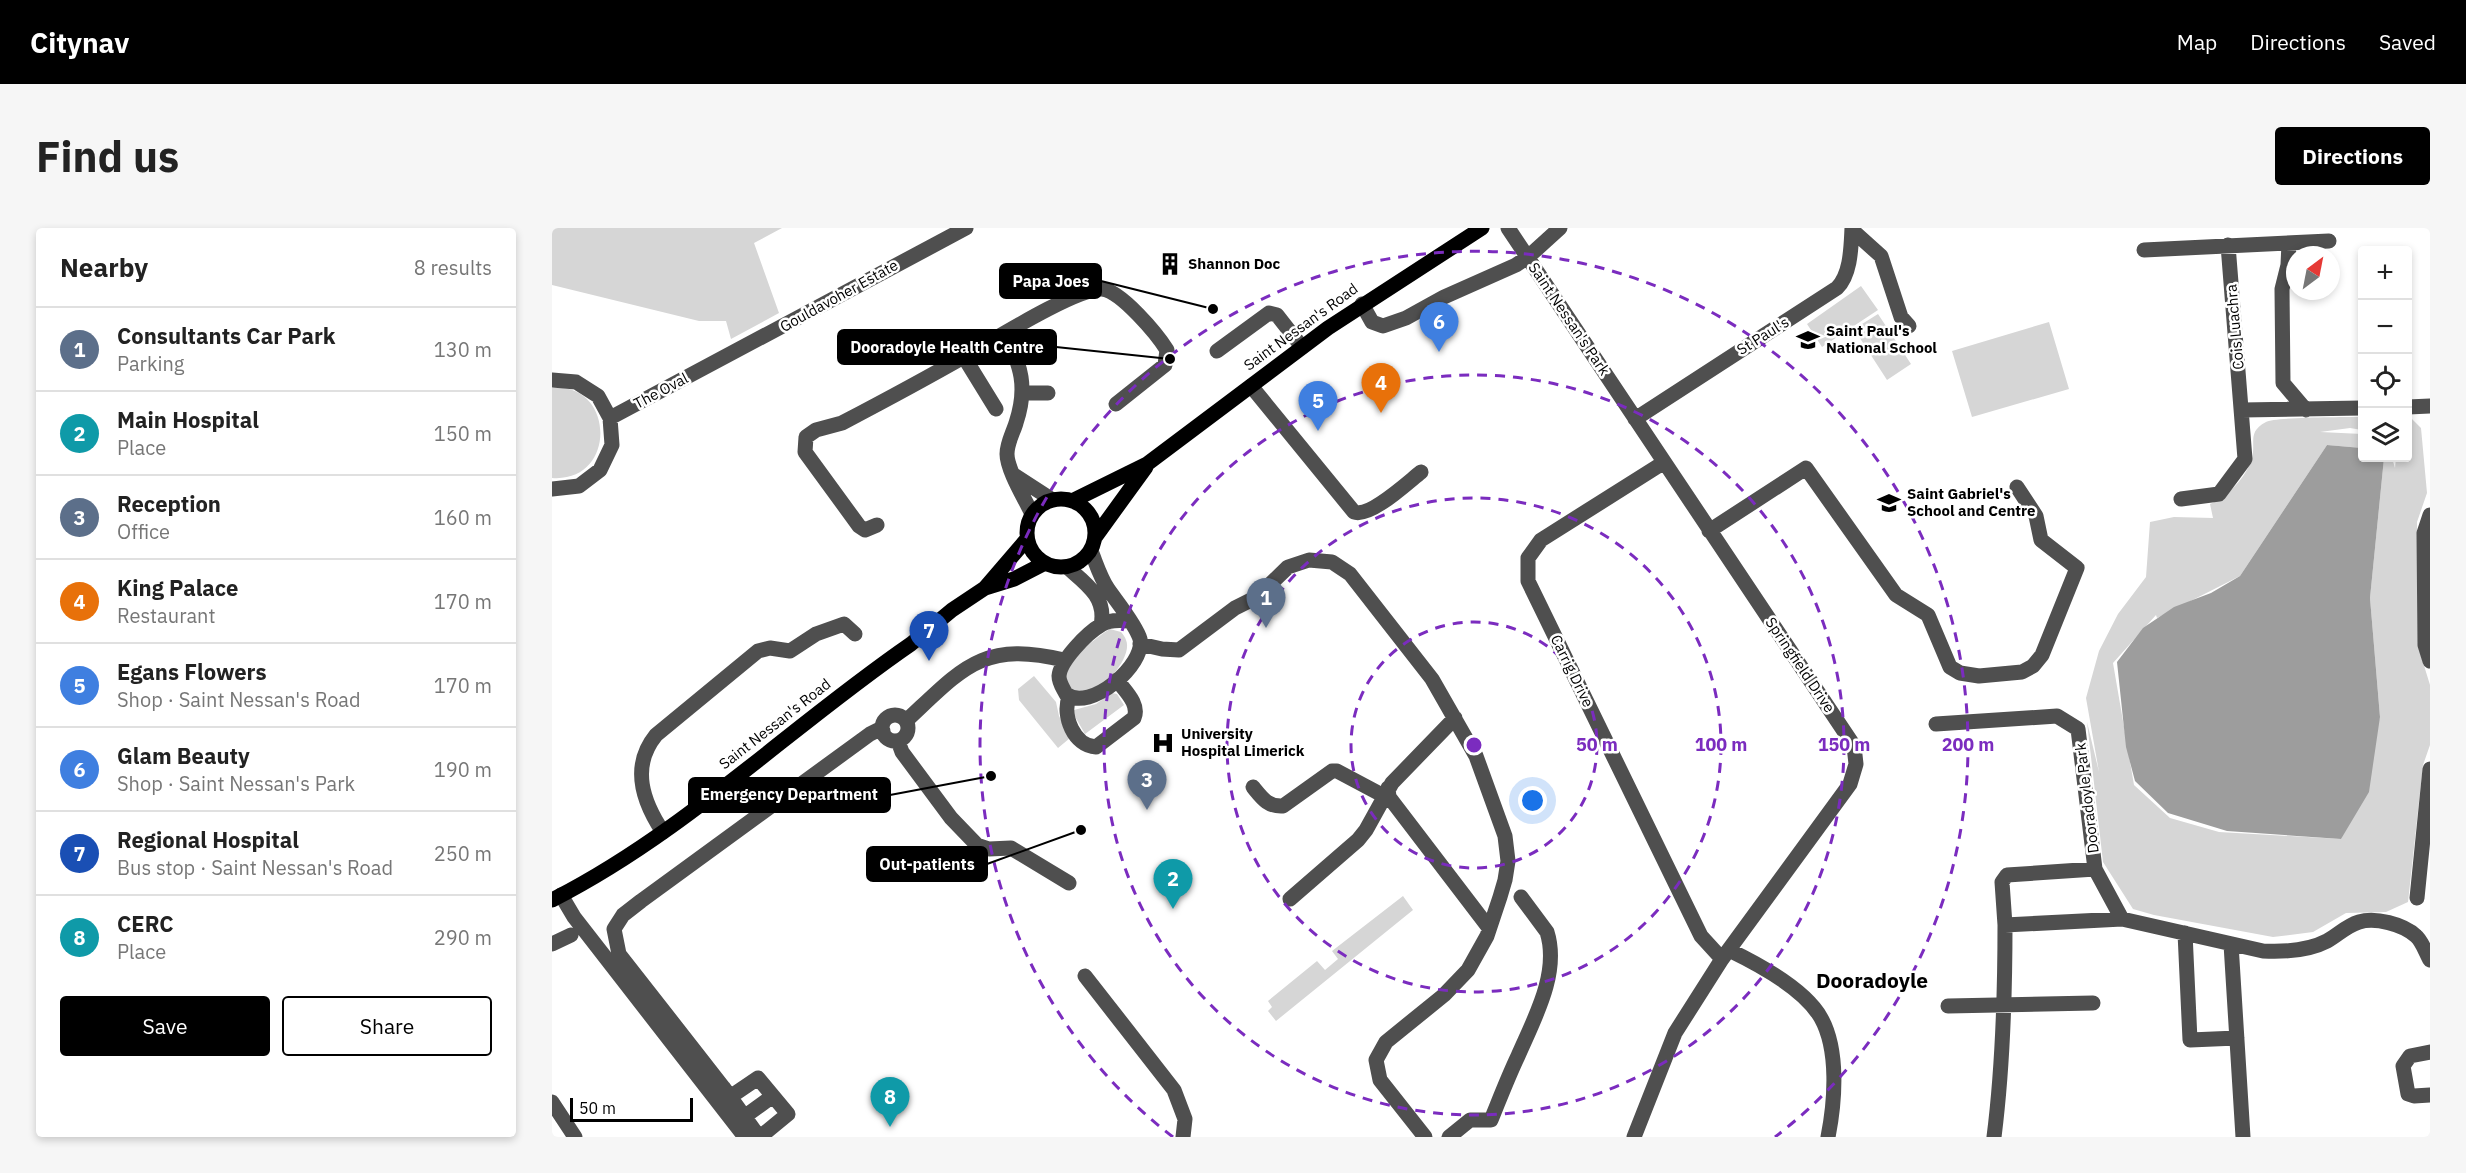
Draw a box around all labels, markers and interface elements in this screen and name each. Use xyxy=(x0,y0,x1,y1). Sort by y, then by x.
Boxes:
text: Citynav xyxy=(30,24,129,61)
text: Map xyxy=(2177,28,2217,56)
text: Directions xyxy=(2250,28,2346,56)
text: Saved xyxy=(2379,28,2436,56)
button: Directions xyxy=(2275,127,2430,185)
text: Find us xyxy=(36,129,179,184)
north arrow xyxy=(2286,246,2340,300)
map controls xyxy=(2358,246,2412,462)
button: + xyxy=(2358,246,2412,300)
text: Nearby xyxy=(60,250,148,284)
building icon: Shannon Doc xyxy=(1157,251,1183,277)
text: 8 results xyxy=(414,254,492,281)
place label: Shannon Doc xyxy=(1188,254,1281,273)
street label: Gouldavoher Estate xyxy=(776,255,901,336)
street label: Saint Nessan's Park xyxy=(1525,259,1614,379)
callout: Papa Joes xyxy=(1000,264,1101,298)
text: Papa Joes xyxy=(1013,271,1090,291)
street label: Saint Nessan's Road xyxy=(1240,279,1361,374)
street label: Cois Luachra xyxy=(2221,284,2248,371)
button: − xyxy=(2358,300,2412,354)
pin: 6 xyxy=(1420,302,1458,352)
street label: St Paul's xyxy=(1733,312,1792,359)
text: Consultants Car Park xyxy=(117,321,335,350)
place label: Saint Paul's National School xyxy=(1826,321,1937,357)
school or university icon: Saint Paul's National School xyxy=(1795,327,1821,353)
callout: Dooradoyle Health Centre xyxy=(838,330,1056,364)
text: 1 xyxy=(74,336,86,363)
text: 130 m xyxy=(434,336,492,363)
text: Dooradoyle Health Centre xyxy=(850,337,1044,357)
text: Parking xyxy=(117,350,184,377)
button: locate xyxy=(2358,354,2412,408)
pin: 4 xyxy=(1362,364,1400,413)
street label: The Oval xyxy=(630,368,691,413)
pin: 5 xyxy=(1298,382,1338,431)
text: Main Hospital xyxy=(117,405,259,434)
button: layers xyxy=(2358,408,2412,462)
text: 2 xyxy=(74,420,86,447)
text: 150 m xyxy=(434,420,492,447)
text: Place xyxy=(117,434,166,461)
place label: Saint Gabriel's School and Centre xyxy=(1907,484,2036,520)
text: Reception xyxy=(117,489,221,518)
school or university icon: Saint Gabriel's School and Centre xyxy=(1876,490,1902,516)
text: 3 xyxy=(74,504,86,531)
text: 160 m xyxy=(434,504,492,531)
text: Office xyxy=(117,518,170,545)
text: King Palace xyxy=(117,573,239,602)
pin: 1 xyxy=(1246,578,1286,628)
text: 4 xyxy=(74,588,86,615)
text: 170 m xyxy=(434,588,492,615)
text: Restaurant xyxy=(117,602,215,629)
pin: 7 xyxy=(910,612,949,661)
street label: Springfield Drive xyxy=(1762,613,1839,716)
street label: Carrig Drive xyxy=(1547,631,1598,710)
text: Egans Flowers xyxy=(117,657,267,686)
text: 5 xyxy=(74,672,86,699)
text: 170 m xyxy=(434,672,492,699)
street label: Saint Nessan's Road xyxy=(715,674,834,773)
text: Shop · Saint Nessan's Road xyxy=(117,686,361,713)
place label: University Hospital Limerick xyxy=(1181,724,1305,760)
hospital icon: University Hospital Limerick xyxy=(1150,730,1176,756)
text: 50 m xyxy=(1576,733,1618,756)
text: 100 m xyxy=(1695,733,1747,756)
text: 150 m xyxy=(1818,733,1870,756)
text: 200 m xyxy=(1942,733,1994,756)
centre of rings xyxy=(1464,735,1484,755)
text: Glam Beauty xyxy=(117,741,250,770)
street label: Dooradoyle Park xyxy=(2070,742,2103,854)
text: 6 xyxy=(74,756,86,783)
text: 190 m xyxy=(434,756,492,783)
pin: 3 xyxy=(1128,760,1166,810)
text: Shop · Saint Nessan's Park xyxy=(117,770,355,797)
callout: Emergency Department xyxy=(689,778,890,812)
text: Emergency Department xyxy=(700,784,878,804)
your location xyxy=(1518,786,1547,815)
text: Regional Hospital xyxy=(117,825,299,854)
text: 7 xyxy=(74,840,86,867)
text: 250 m xyxy=(434,840,492,867)
callout: Out-patients xyxy=(867,847,987,881)
text: Bus stop · Saint Nessan's Road xyxy=(117,854,393,881)
text: Out-patients xyxy=(879,854,975,874)
pin: 2 xyxy=(1154,860,1192,909)
text: CERC xyxy=(117,909,174,938)
text: 8 xyxy=(74,924,86,951)
text: 290 m xyxy=(434,924,492,951)
text: Place xyxy=(117,938,166,965)
district label: Dooradoyle xyxy=(1816,966,1928,994)
button: Save xyxy=(60,996,270,1056)
button: Share xyxy=(282,996,492,1056)
pin: 8 xyxy=(870,1078,910,1127)
scale bar xyxy=(570,1095,693,1122)
text: 50 m xyxy=(579,1098,616,1118)

